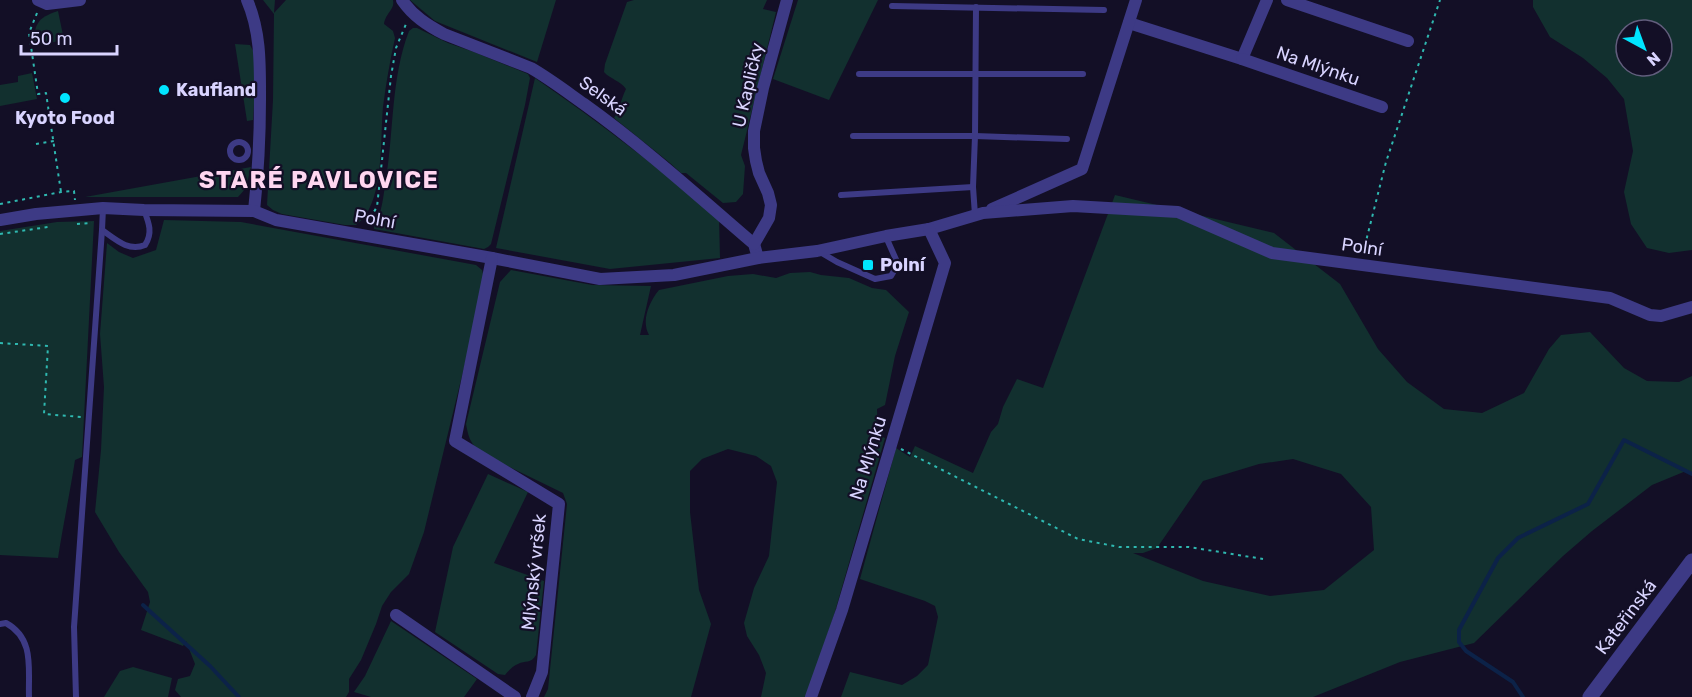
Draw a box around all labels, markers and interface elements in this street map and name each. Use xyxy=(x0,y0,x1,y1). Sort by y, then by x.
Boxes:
scale bar xyxy=(21,18,117,56)
north arrow xyxy=(1614,18,1674,78)
text: 50 m xyxy=(30,28,73,50)
street label: U Kapličky xyxy=(728,40,768,130)
street label: Na Mlýnku xyxy=(1274,42,1362,90)
text: N xyxy=(1643,48,1664,70)
street label: Selská xyxy=(575,71,631,121)
place label: Kaufland xyxy=(176,79,256,101)
marker: Kaufland xyxy=(157,83,171,97)
marker: Kyoto Food xyxy=(58,91,72,105)
place label: Kyoto Food xyxy=(15,107,115,129)
district label: STARÉ PAVLOVICE xyxy=(199,166,439,194)
street label: Polní xyxy=(353,205,399,234)
street label: Polní xyxy=(1340,233,1386,261)
place label: Polní xyxy=(880,254,927,276)
marker: Polní xyxy=(861,258,875,272)
street label: Na Mlýnku xyxy=(845,413,891,503)
street label: Mlýnský vršek xyxy=(517,512,551,631)
street label: Kateřinská xyxy=(1591,575,1661,659)

